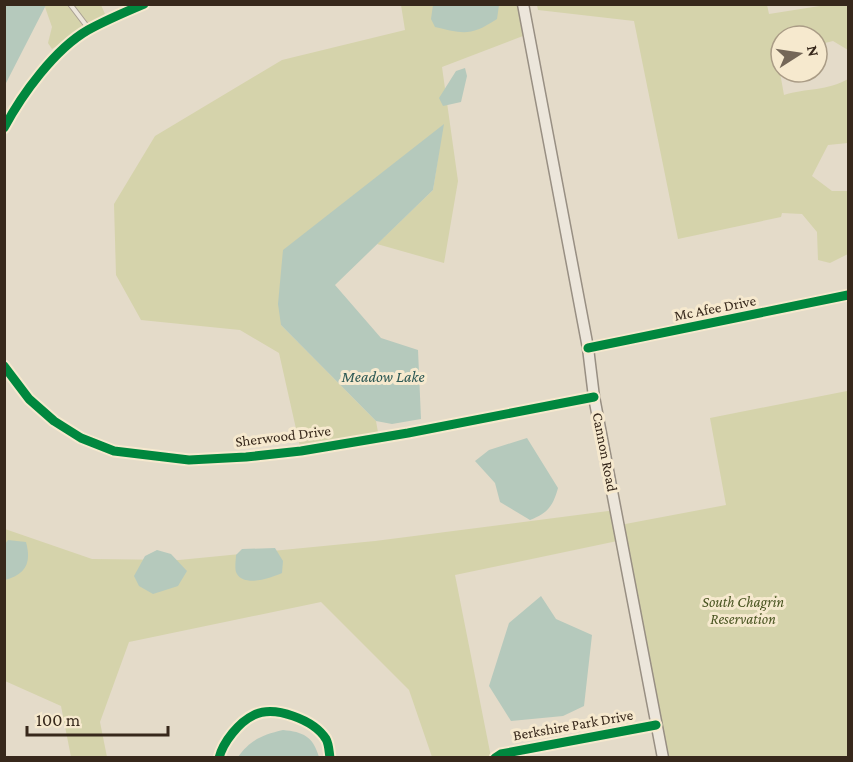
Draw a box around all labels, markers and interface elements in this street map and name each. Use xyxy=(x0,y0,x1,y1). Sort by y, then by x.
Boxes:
north arrow xyxy=(769,24,829,84)
text: N xyxy=(804,44,823,58)
street label: Mc Afee Drive xyxy=(673,292,758,324)
water label: Meadow Lake xyxy=(341,368,424,385)
street label: Cannon Road xyxy=(589,411,621,493)
street label: Sherwood Drive xyxy=(234,422,332,450)
park label: South Chagrin Reservation xyxy=(702,594,784,627)
scale bar xyxy=(27,699,168,737)
street label: Berkshire Park Drive xyxy=(512,707,635,743)
text: 100 m xyxy=(36,710,81,730)

